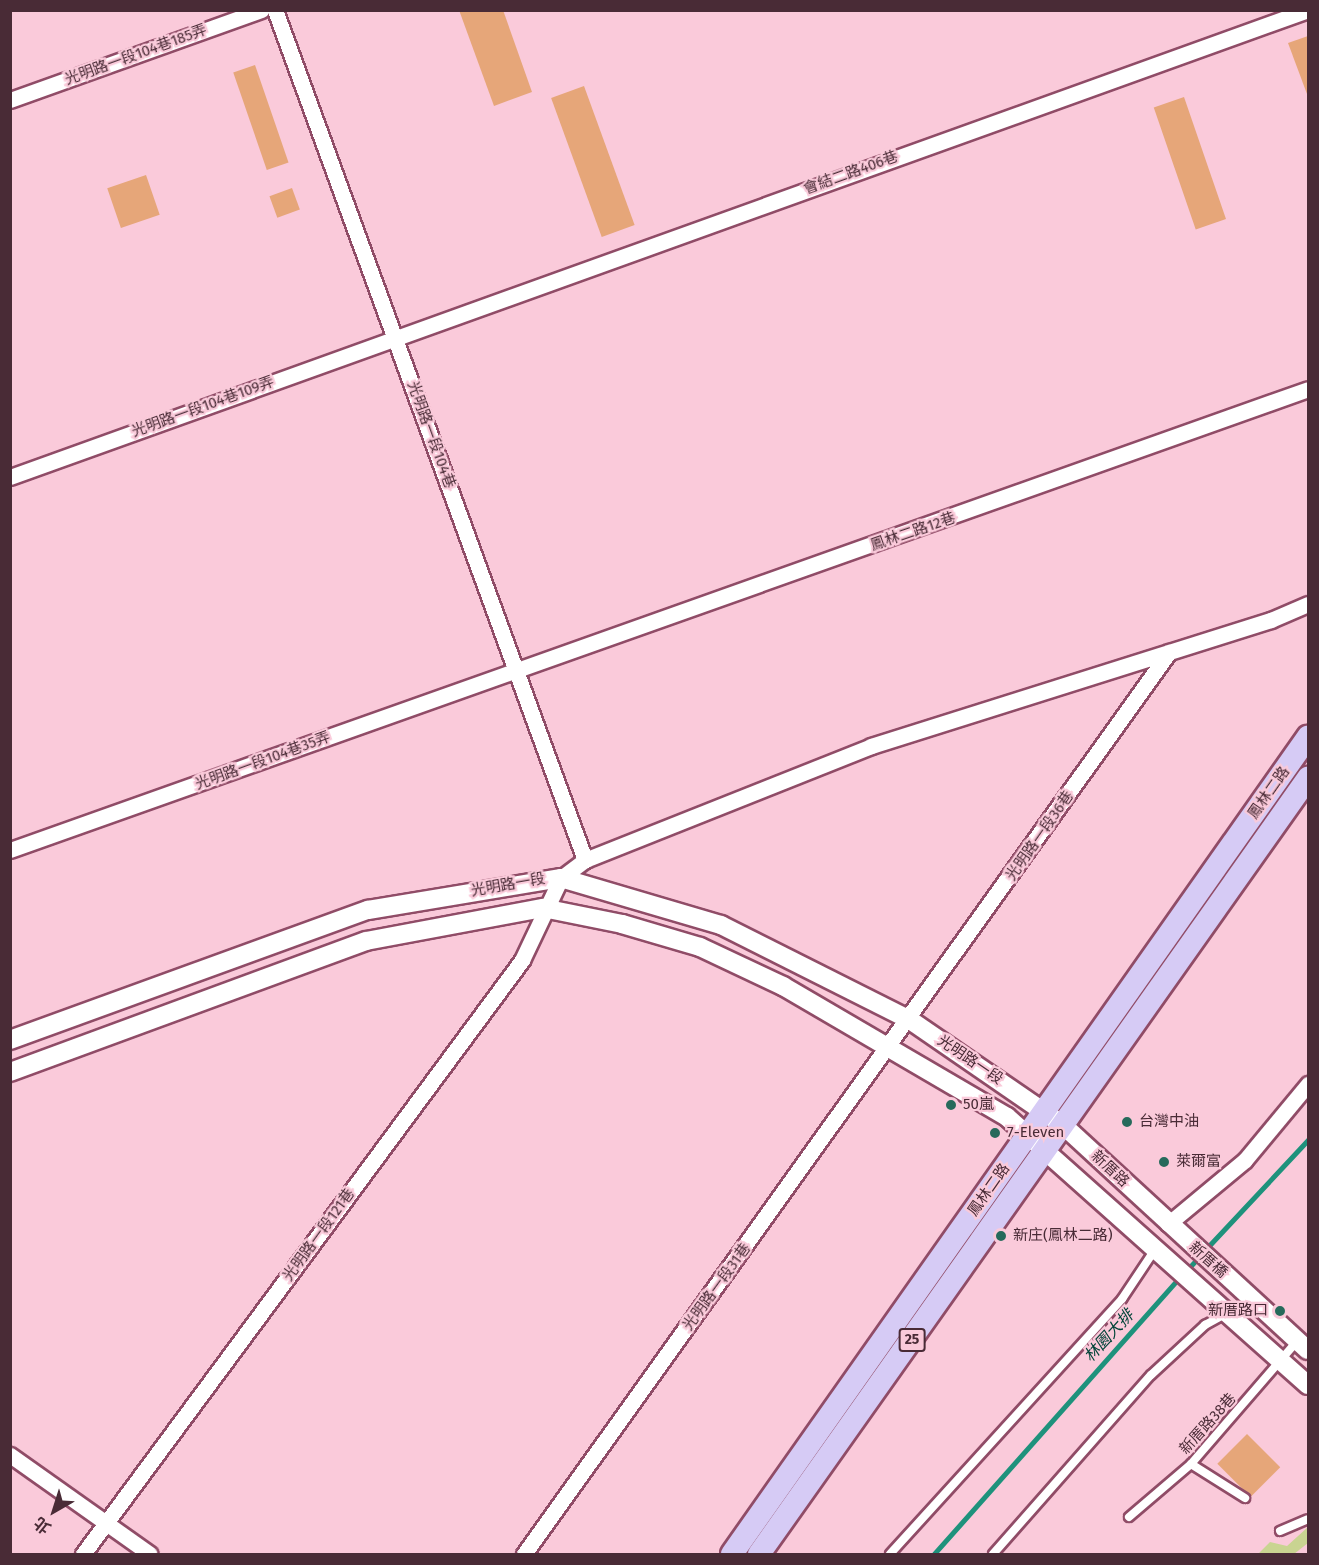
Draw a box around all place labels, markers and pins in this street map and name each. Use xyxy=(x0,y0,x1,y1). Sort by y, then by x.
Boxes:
place label: 50嵐 xyxy=(963,1096,994,1114)
marker: 50嵐 xyxy=(944,1098,958,1112)
place label: 台灣中油 xyxy=(1139,1113,1199,1131)
marker: 台灣中油 xyxy=(1120,1115,1134,1129)
place label: 7-Eleven xyxy=(1007,1124,1064,1142)
marker: 7-Eleven xyxy=(988,1126,1002,1140)
place label: 萊爾富 xyxy=(1176,1153,1221,1171)
marker: 萊爾富 xyxy=(1157,1155,1171,1169)
place label: 新庄(鳳林二路) xyxy=(1013,1227,1113,1245)
marker: 新庄(鳳林二路) xyxy=(994,1229,1008,1243)
place label: 新厝路口 xyxy=(1208,1302,1268,1320)
marker: 新厝路口 xyxy=(1273,1304,1287,1318)

